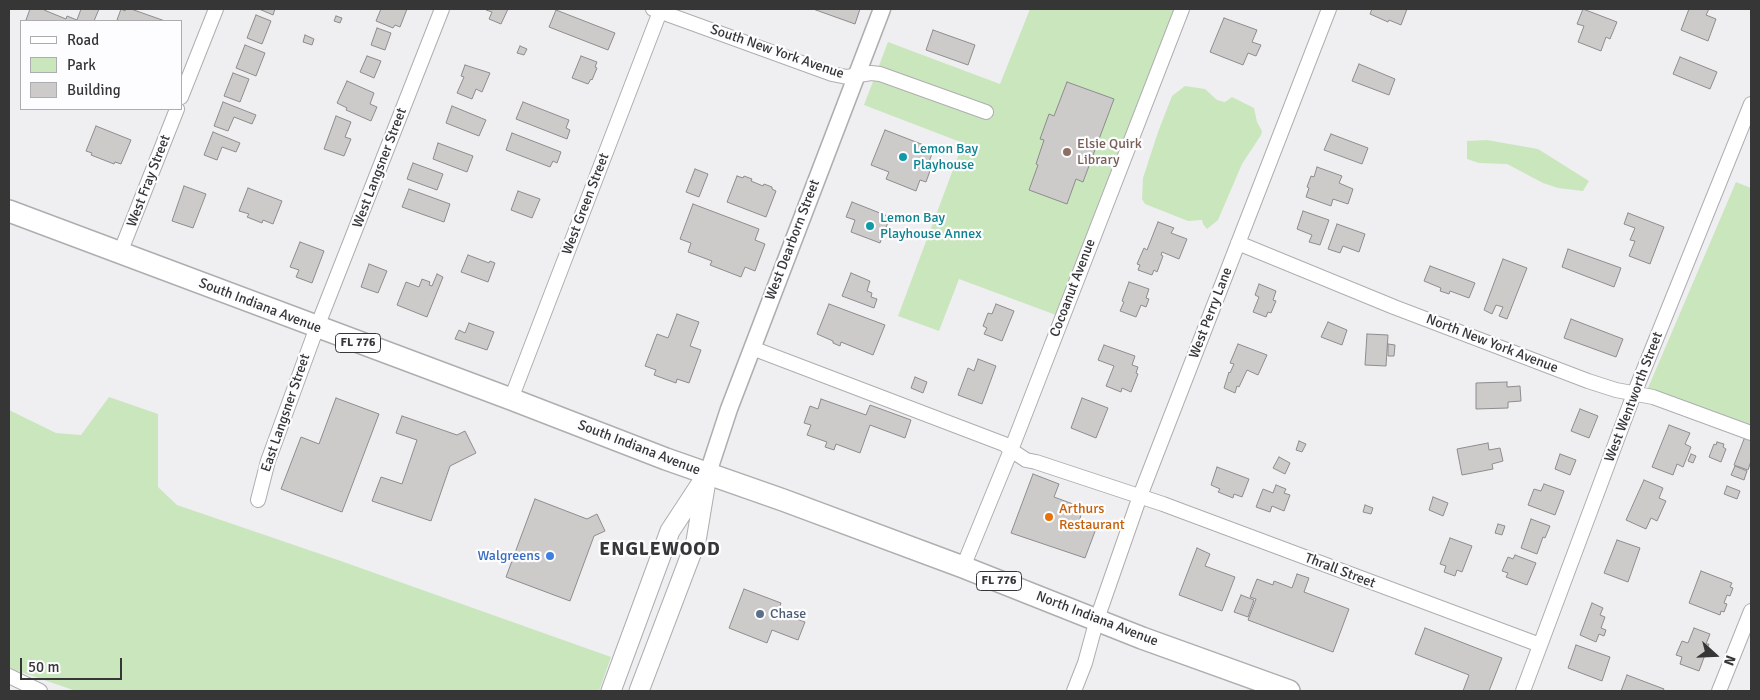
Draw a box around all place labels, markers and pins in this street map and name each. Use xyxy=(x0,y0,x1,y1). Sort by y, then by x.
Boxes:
place label: Elsie Quirk Library xyxy=(1077,136,1142,168)
place label: Lemon Bay Playhouse xyxy=(913,141,978,174)
marker: Elsie Quirk Library xyxy=(1061,146,1073,158)
marker: Lemon Bay Playhouse xyxy=(897,151,909,163)
place label: Lemon Bay Playhouse Annex xyxy=(880,210,982,242)
marker: Lemon Bay Playhouse Annex xyxy=(864,220,876,232)
place label: Arthurs Restaurant xyxy=(1059,501,1125,534)
marker: Arthurs Restaurant xyxy=(1043,511,1055,523)
place label: Walgreens xyxy=(477,548,540,564)
marker: Walgreens xyxy=(544,550,556,562)
place label: Chase xyxy=(770,606,806,622)
marker: Chase xyxy=(754,608,766,620)

